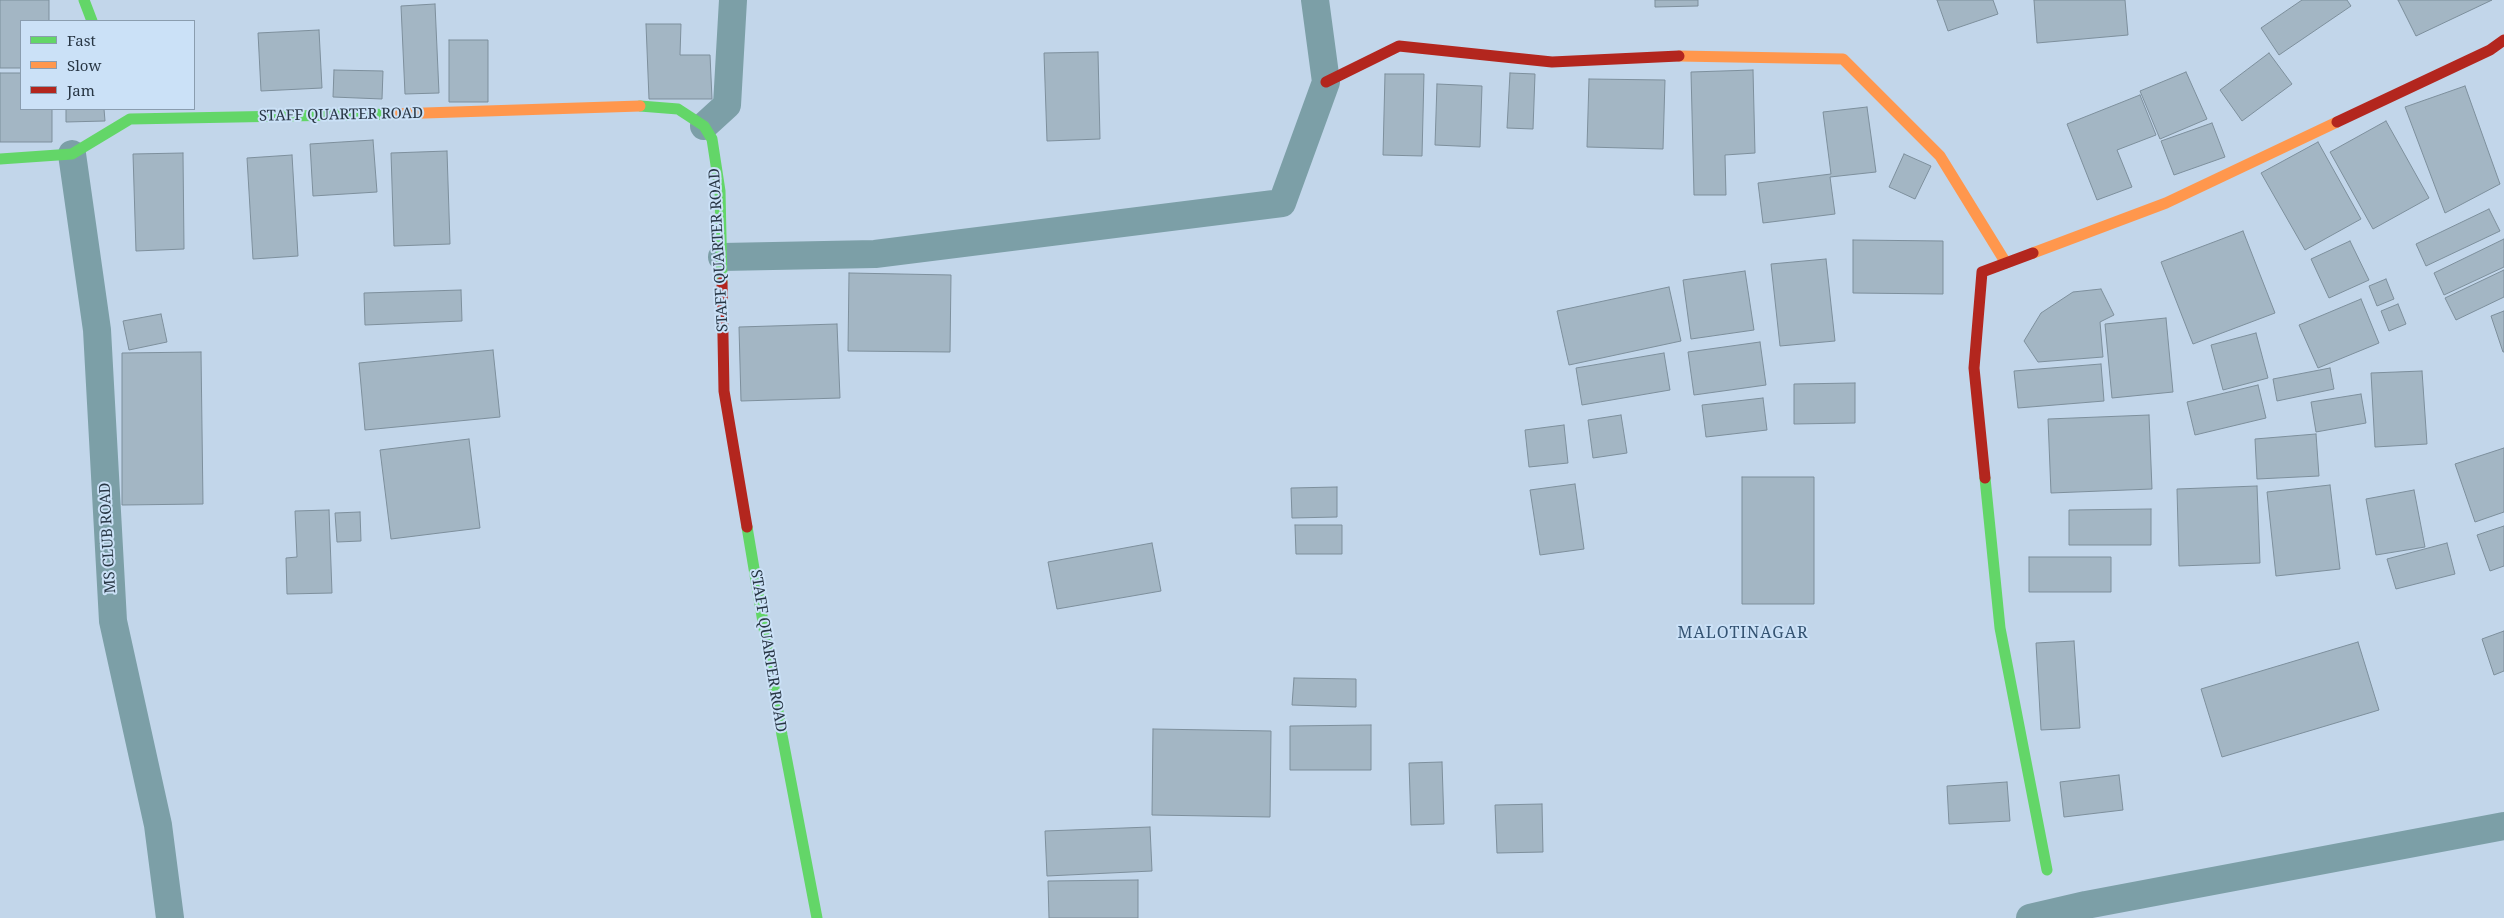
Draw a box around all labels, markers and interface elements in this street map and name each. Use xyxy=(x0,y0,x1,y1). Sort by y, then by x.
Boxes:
legend xyxy=(20,20,195,110)
text: Fast xyxy=(67,30,96,50)
text: Slow xyxy=(67,55,101,75)
text: Jam xyxy=(67,80,95,100)
street label: STAFF QUARTER ROAD xyxy=(259,105,423,125)
street label: STAFF QUARTER ROAD xyxy=(706,168,732,332)
street label: MS CLUB ROAD xyxy=(96,482,120,594)
street label: STAFF QUARTER ROAD xyxy=(746,569,790,733)
district label: MALOTINAGAR xyxy=(1676,623,1810,643)

